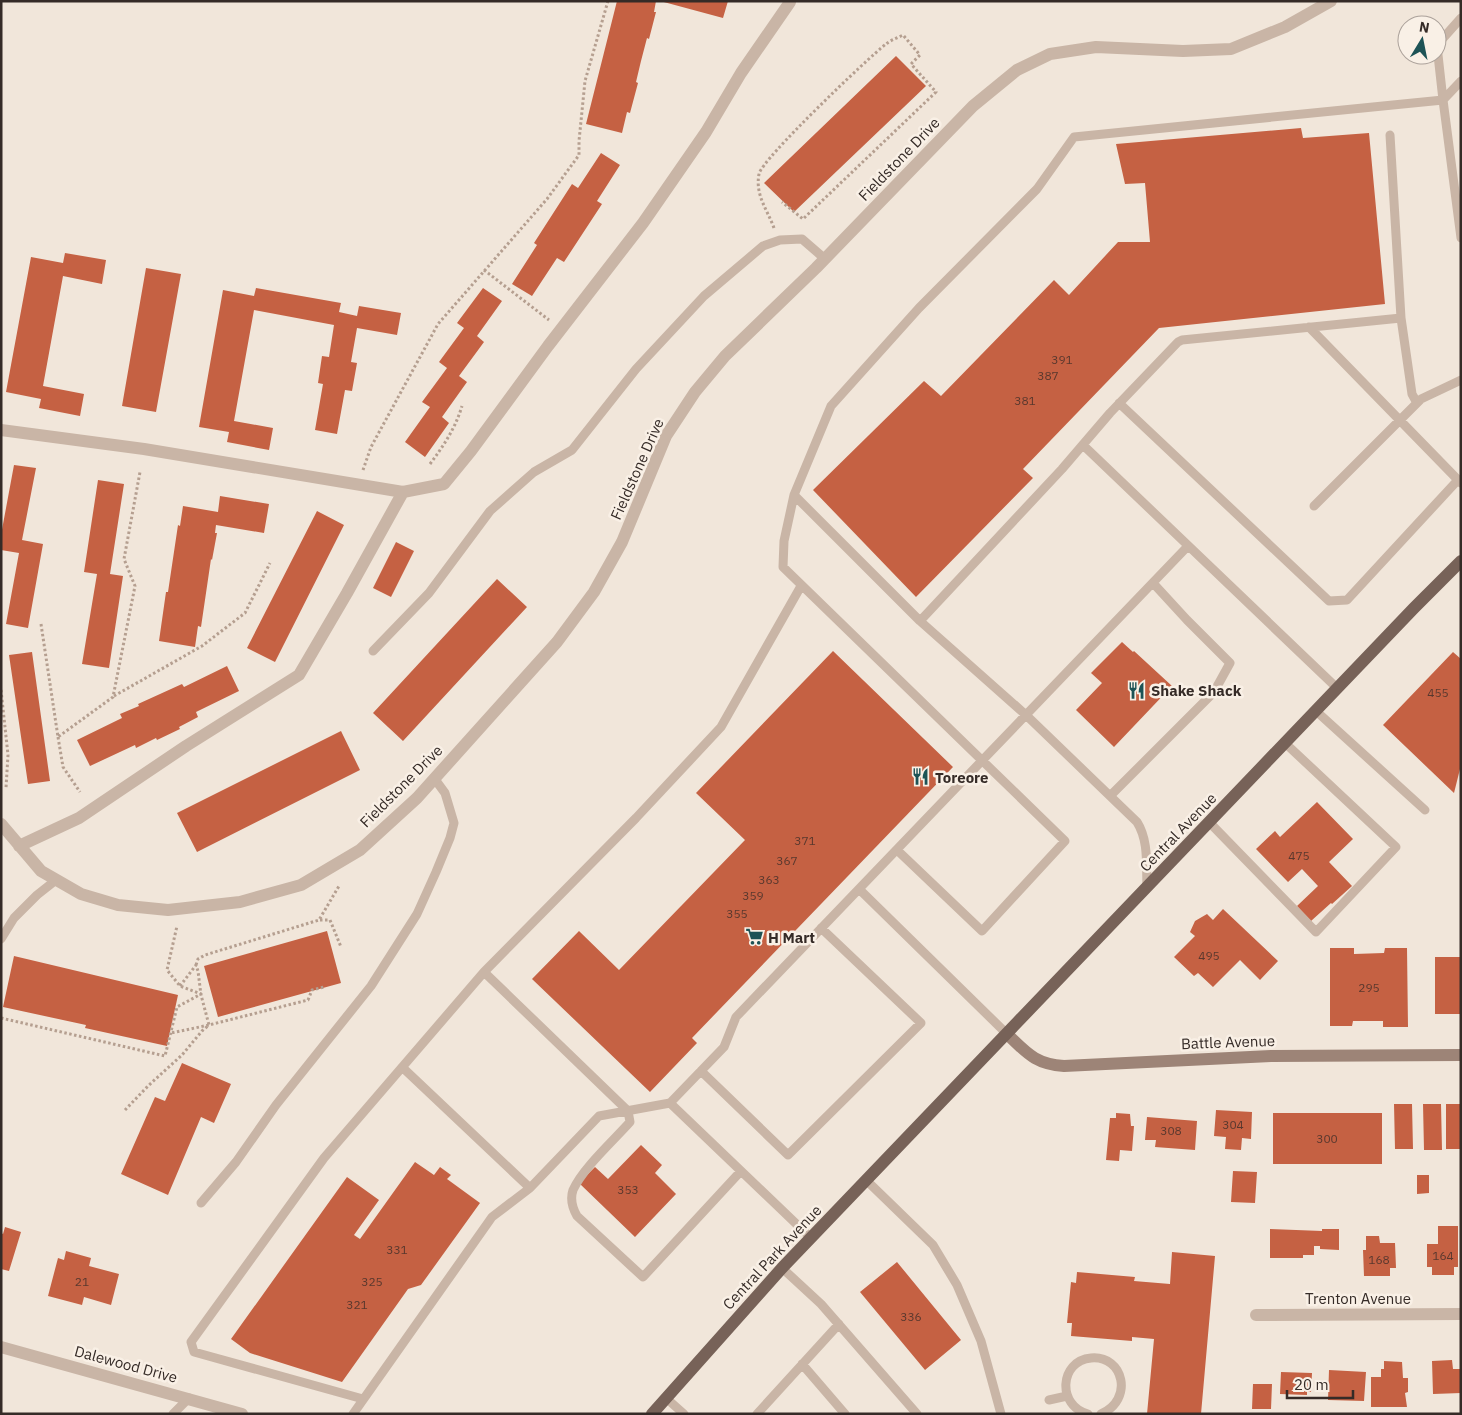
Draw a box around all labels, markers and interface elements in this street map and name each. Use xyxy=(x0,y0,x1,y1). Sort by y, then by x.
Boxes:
north arrow xyxy=(1397,15,1447,65)
text: N xyxy=(1418,17,1431,37)
street label: Fieldstone Drive xyxy=(854,113,944,205)
house number: 391 xyxy=(1051,352,1073,367)
house number: 387 xyxy=(1037,368,1059,383)
house number: 381 xyxy=(1014,393,1036,408)
street label: Fieldstone Drive xyxy=(606,415,668,523)
restaurant icon: Shake Shack xyxy=(1127,680,1147,700)
place label: Shake Shack xyxy=(1151,681,1242,700)
house number: 455 xyxy=(1427,685,1449,700)
street label: Fieldstone Drive xyxy=(356,741,446,831)
restaurant icon: Toreore xyxy=(911,767,931,787)
place label: Toreore xyxy=(935,768,989,787)
street label: Central Avenue xyxy=(1136,789,1220,875)
house number: 371 xyxy=(794,833,816,848)
house number: 475 xyxy=(1288,848,1310,863)
house number: 367 xyxy=(776,853,798,868)
house number: 363 xyxy=(758,872,780,887)
house number: 359 xyxy=(742,888,764,903)
house number: 355 xyxy=(726,906,748,921)
supermarket icon: H Mart xyxy=(744,927,764,947)
place label: H Mart xyxy=(768,928,815,947)
house number: 495 xyxy=(1198,948,1220,963)
house number: 295 xyxy=(1358,980,1380,995)
street label: Battle Avenue xyxy=(1181,1031,1275,1053)
house number: 304 xyxy=(1222,1117,1244,1132)
house number: 308 xyxy=(1160,1123,1182,1138)
house number: 300 xyxy=(1316,1131,1338,1146)
house number: 353 xyxy=(617,1182,639,1197)
street label: Central Park Avenue xyxy=(719,1201,825,1313)
house number: 331 xyxy=(386,1242,408,1257)
house number: 164 xyxy=(1432,1248,1454,1263)
house number: 168 xyxy=(1368,1252,1390,1267)
house number: 21 xyxy=(75,1274,89,1289)
house number: 325 xyxy=(361,1274,383,1289)
street label: Trenton Avenue xyxy=(1305,1289,1411,1308)
house number: 321 xyxy=(346,1297,368,1312)
house number: 336 xyxy=(900,1309,922,1324)
street label: Dalewood Drive xyxy=(73,1341,179,1387)
scale bar xyxy=(1287,1368,1353,1400)
text: 20 m xyxy=(1294,1375,1329,1394)

